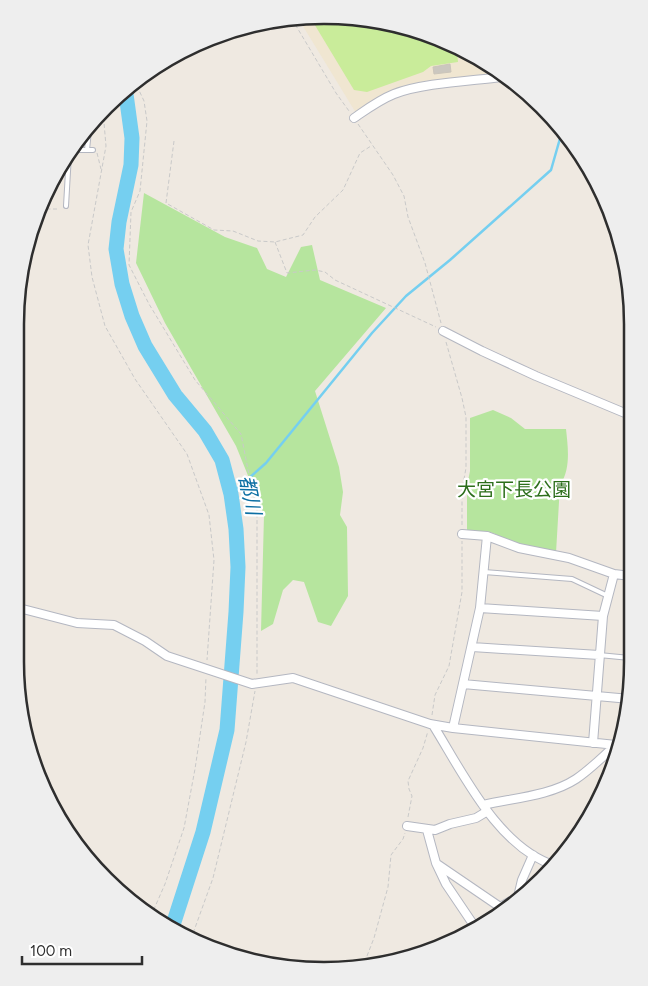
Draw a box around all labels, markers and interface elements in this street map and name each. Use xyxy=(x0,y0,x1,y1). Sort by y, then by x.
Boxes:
water label: 都川 xyxy=(234,473,266,519)
park label: 大宮下長公園 xyxy=(457,478,571,501)
scale bar xyxy=(22,934,142,966)
text: 100 m xyxy=(30,942,72,960)

